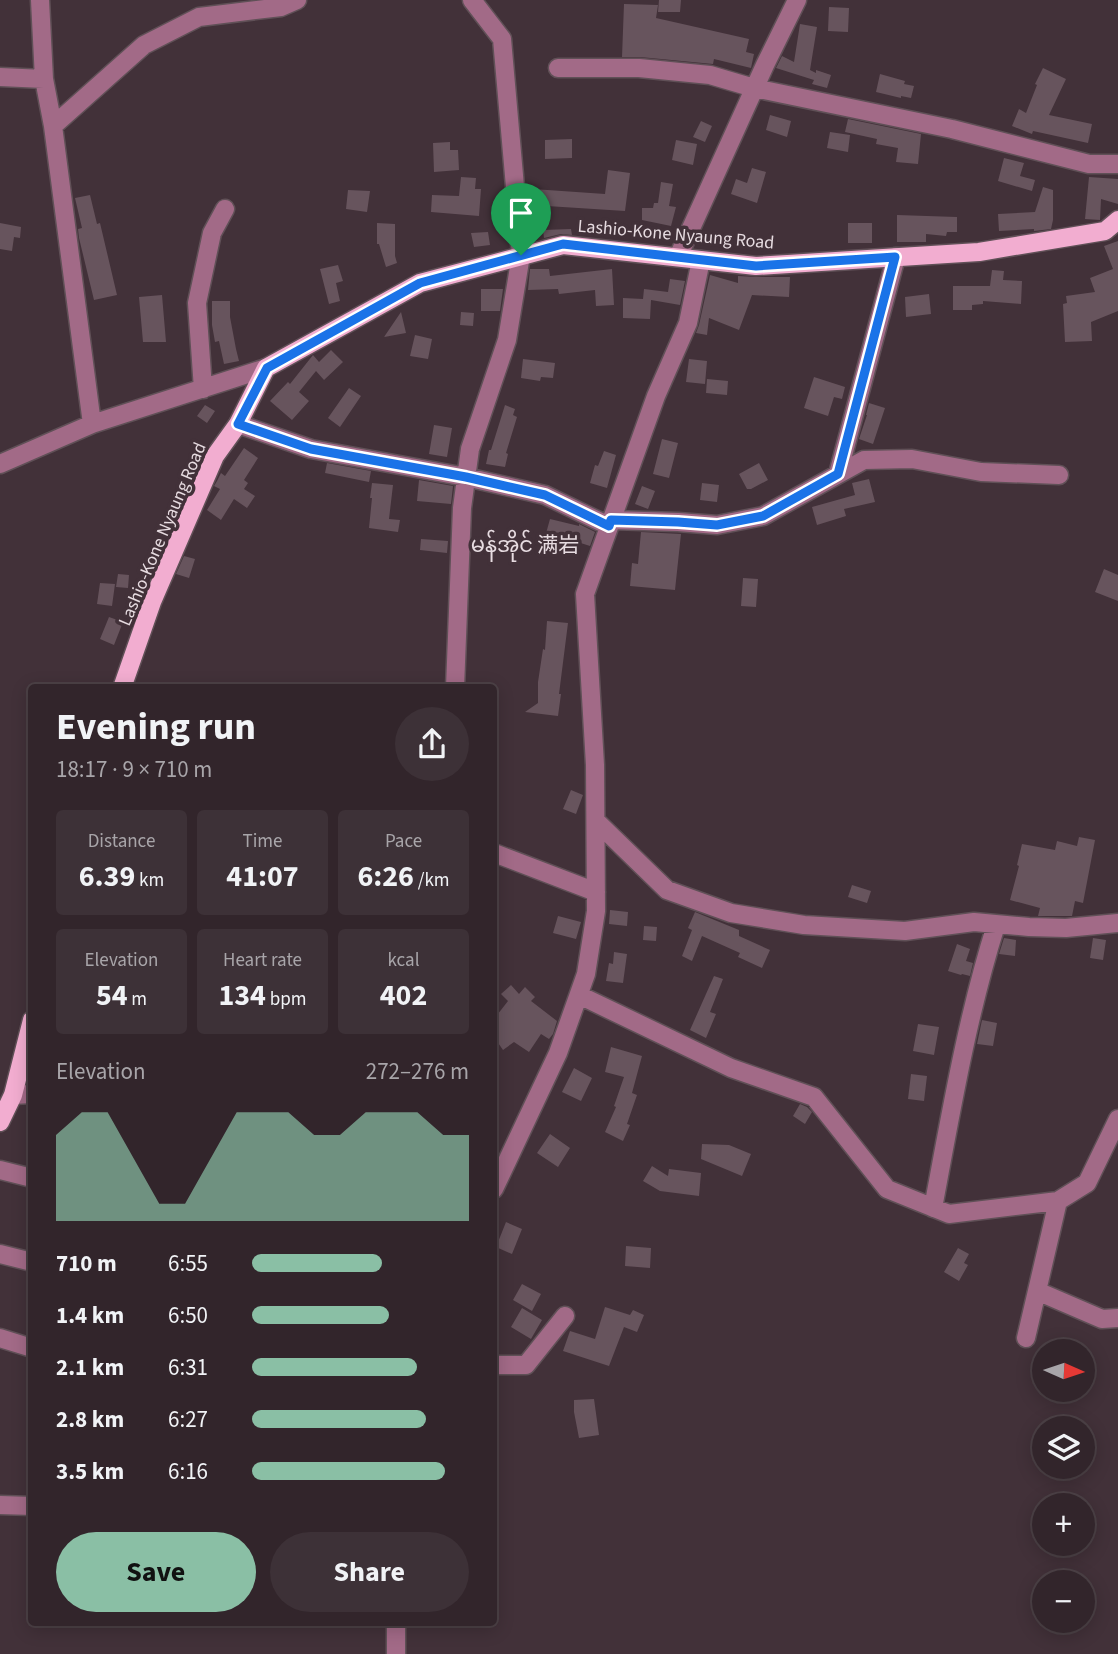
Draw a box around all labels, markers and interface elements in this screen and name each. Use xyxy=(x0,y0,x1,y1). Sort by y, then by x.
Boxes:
pin xyxy=(491,183,551,255)
icon: arrive xyxy=(502,194,540,232)
street label: Lashio-Kone Nyaung Road xyxy=(577,213,775,256)
street label: Lashio-Kone Nyaung Road xyxy=(112,439,212,630)
district label: မန်အိုင် 满岩 xyxy=(471,529,579,562)
text: Evening run xyxy=(56,700,256,754)
button: share xyxy=(395,707,469,781)
text: 18:17 · 9 × 710 m xyxy=(56,753,212,786)
text: Distance xyxy=(88,828,155,855)
text: Time xyxy=(242,828,283,855)
text: Pace xyxy=(385,828,422,855)
text: 6.39 xyxy=(79,855,135,898)
text: 41:07 xyxy=(226,855,299,898)
text: 6:26 xyxy=(357,855,414,898)
text: km xyxy=(135,867,164,894)
text: /km xyxy=(414,867,450,894)
text: Elevation xyxy=(85,947,158,974)
text: Heart rate xyxy=(223,947,302,974)
text: kcal xyxy=(388,947,419,974)
text: 54 xyxy=(96,974,128,1017)
text: 134 xyxy=(218,974,266,1017)
text: 402 xyxy=(380,974,427,1017)
text: m xyxy=(128,986,147,1013)
text: bpm xyxy=(266,986,307,1013)
text: Elevation xyxy=(56,1055,146,1088)
text: 272–276 m xyxy=(366,1055,469,1088)
text: 710 m xyxy=(56,1247,117,1280)
text: 6:55 xyxy=(168,1247,208,1280)
text: 1.4 km xyxy=(56,1299,124,1332)
text: 6:50 xyxy=(168,1299,208,1332)
north arrow xyxy=(1032,1339,1096,1402)
map controls xyxy=(1032,1339,1095,1633)
text: 2.1 km xyxy=(56,1351,124,1384)
text: 6:31 xyxy=(168,1351,208,1384)
text: 2.8 km xyxy=(56,1403,124,1436)
text: 6:27 xyxy=(168,1403,208,1436)
button: layers xyxy=(1032,1416,1095,1479)
text: 3.5 km xyxy=(56,1455,124,1488)
text: 6:16 xyxy=(168,1455,208,1488)
button: + xyxy=(1032,1493,1095,1556)
button: Save xyxy=(56,1532,256,1612)
button: Share xyxy=(270,1532,469,1612)
button: − xyxy=(1032,1570,1095,1633)

